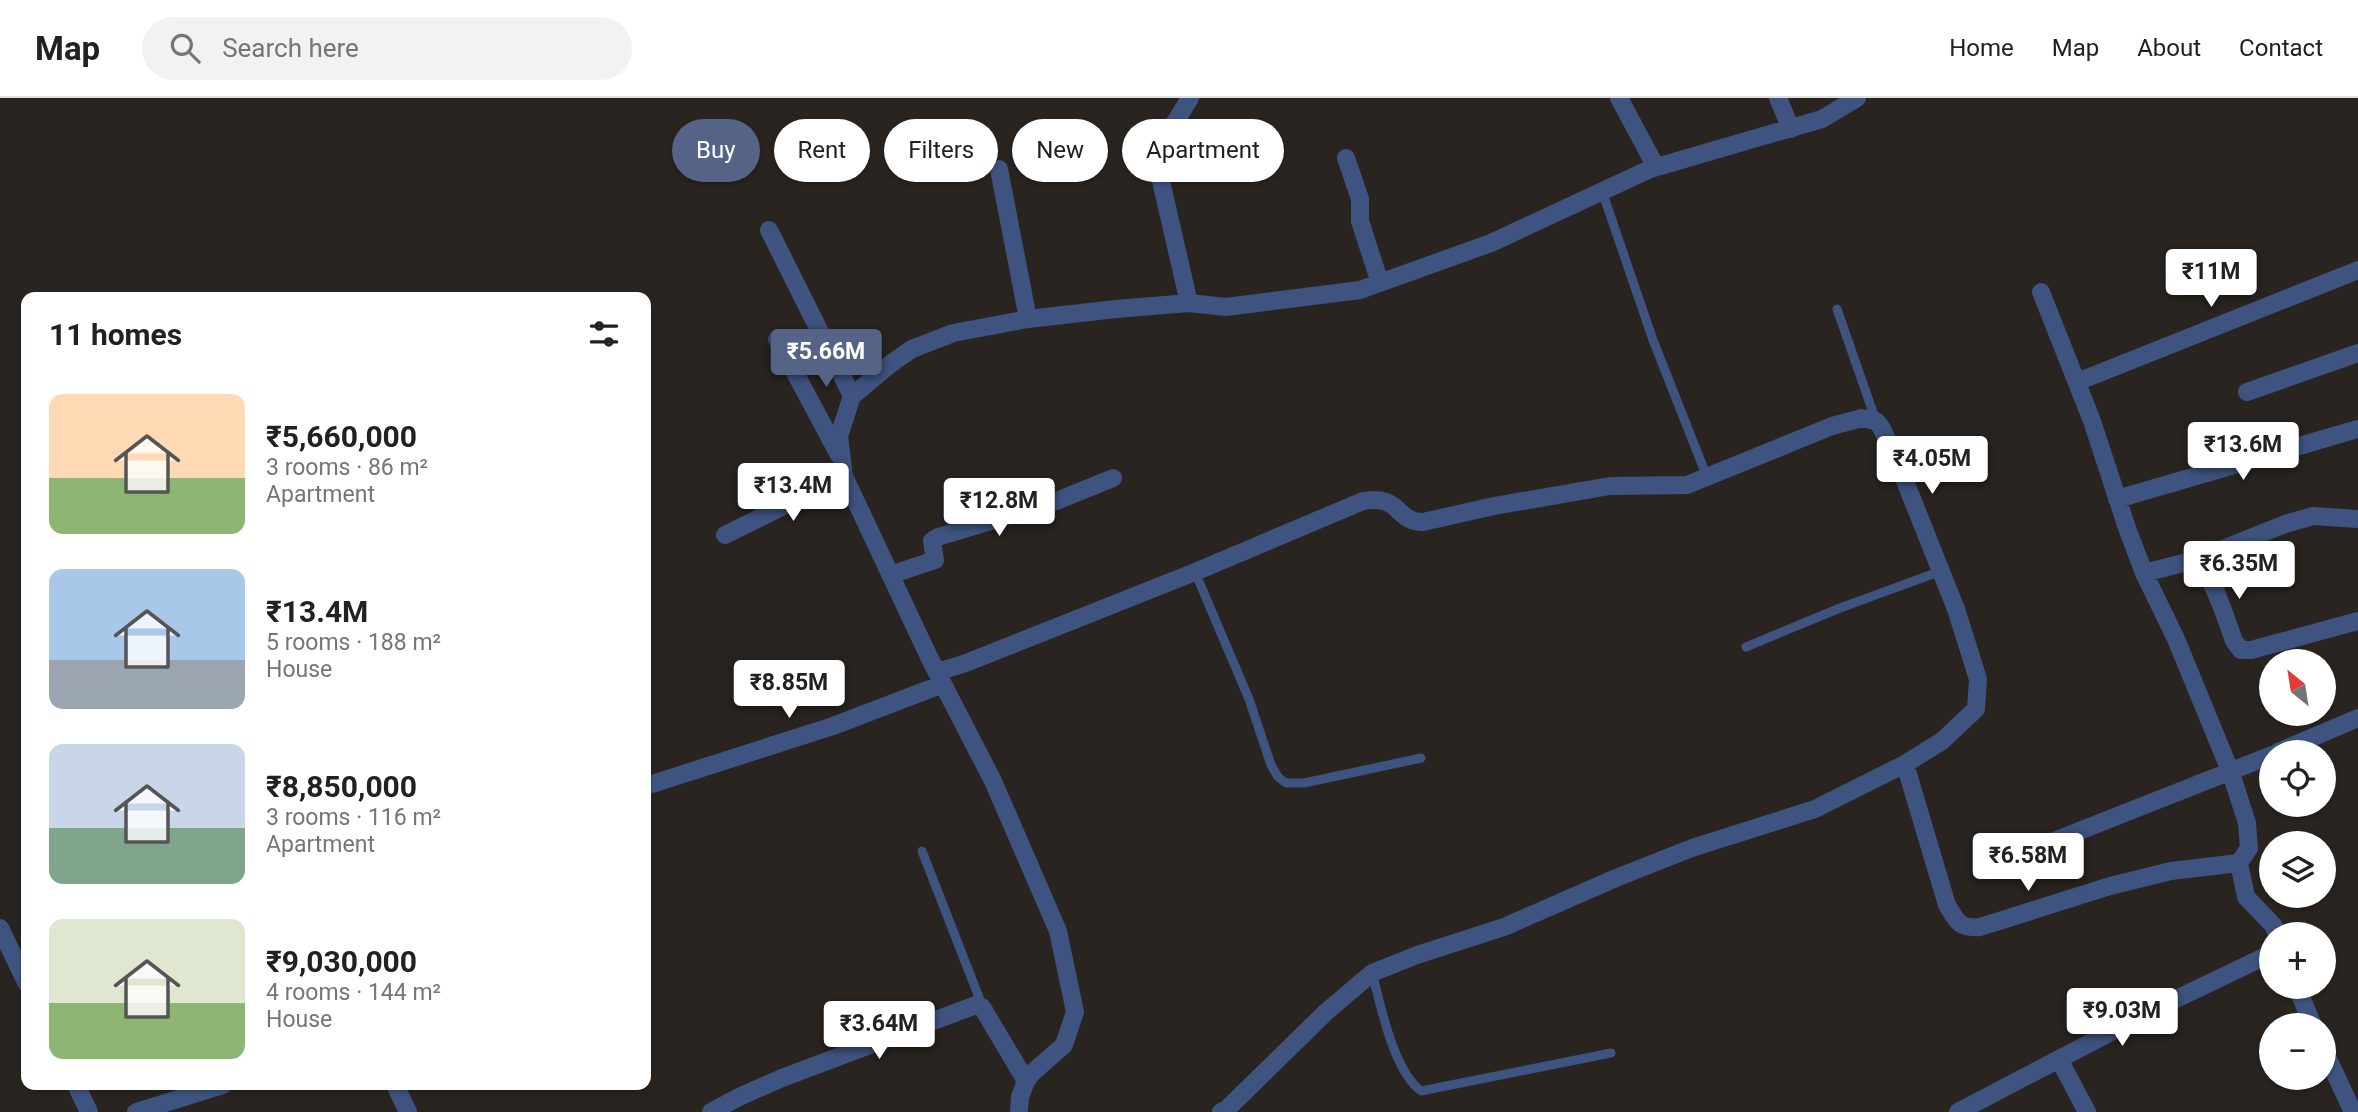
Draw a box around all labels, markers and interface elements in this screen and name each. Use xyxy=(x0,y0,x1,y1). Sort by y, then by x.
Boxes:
search box xyxy=(142,17,632,80)
text: Map xyxy=(35,29,100,68)
icon: search xyxy=(166,29,204,67)
text: Search here xyxy=(222,33,359,63)
text: Home xyxy=(1949,34,2014,62)
text: Map xyxy=(2052,34,2099,62)
text: About xyxy=(2137,34,2201,62)
text: Contact xyxy=(2239,34,2323,62)
chip: Buy xyxy=(672,119,760,182)
chip: Rent xyxy=(774,119,870,182)
chip: Filters xyxy=(884,119,998,182)
chip: New xyxy=(1012,119,1108,182)
chip: Apartment xyxy=(1122,119,1284,182)
pin: ₹11M xyxy=(2170,250,2252,309)
text: ₹11M xyxy=(2182,258,2240,285)
icon: filters xyxy=(585,315,623,353)
text: 11 homes xyxy=(49,317,182,352)
pin: ₹5.66M xyxy=(769,330,883,389)
text: ₹5.66M xyxy=(787,338,865,365)
text: ₹5,660,000 xyxy=(266,419,417,454)
icon: home xyxy=(105,422,189,506)
pin: ₹13.6M xyxy=(2186,422,2300,482)
text: ₹13.6M xyxy=(2204,431,2282,458)
pin: ₹4.05M xyxy=(1875,436,1989,496)
text: ₹4.05M xyxy=(1893,445,1971,472)
text: 3 rooms · 86 m² xyxy=(266,454,428,481)
pin: ₹13.4M xyxy=(736,464,850,523)
text: ₹13.4M xyxy=(754,472,832,499)
pin: ₹12.8M xyxy=(942,478,1056,538)
text: Apartment xyxy=(266,481,375,508)
text: ₹12.8M xyxy=(960,487,1038,514)
pin: ₹6.35M xyxy=(2182,542,2296,601)
text: ₹6.35M xyxy=(2200,550,2278,577)
text: ₹13.4M xyxy=(266,594,368,629)
icon: home xyxy=(105,597,189,681)
text: 5 rooms · 188 m² xyxy=(266,629,441,656)
north arrow xyxy=(2259,649,2336,726)
map controls xyxy=(2259,649,2336,1090)
text: House xyxy=(266,656,332,683)
pin: ₹8.85M xyxy=(732,660,846,720)
text: ₹8.85M xyxy=(750,669,828,696)
button: locate xyxy=(2259,740,2336,817)
text: ₹8,850,000 xyxy=(266,769,417,804)
icon: home xyxy=(105,772,189,856)
text: 3 rooms · 116 m² xyxy=(266,804,441,831)
text: Apartment xyxy=(266,831,375,858)
button: layers xyxy=(2259,831,2336,908)
pin: ₹6.58M xyxy=(1971,834,2085,893)
text: ₹6.58M xyxy=(1989,842,2067,869)
button: + xyxy=(2259,922,2336,999)
text: ₹9,030,000 xyxy=(266,944,417,979)
icon: home xyxy=(105,947,189,1031)
text: 4 rooms · 144 m² xyxy=(266,979,441,1006)
pin: ₹9.03M xyxy=(2065,988,2179,1048)
text: ₹9.03M xyxy=(2083,997,2161,1024)
pin: ₹3.64M xyxy=(822,1002,936,1061)
text: House xyxy=(266,1006,332,1033)
text: ₹3.64M xyxy=(840,1010,918,1037)
button: − xyxy=(2259,1013,2336,1090)

